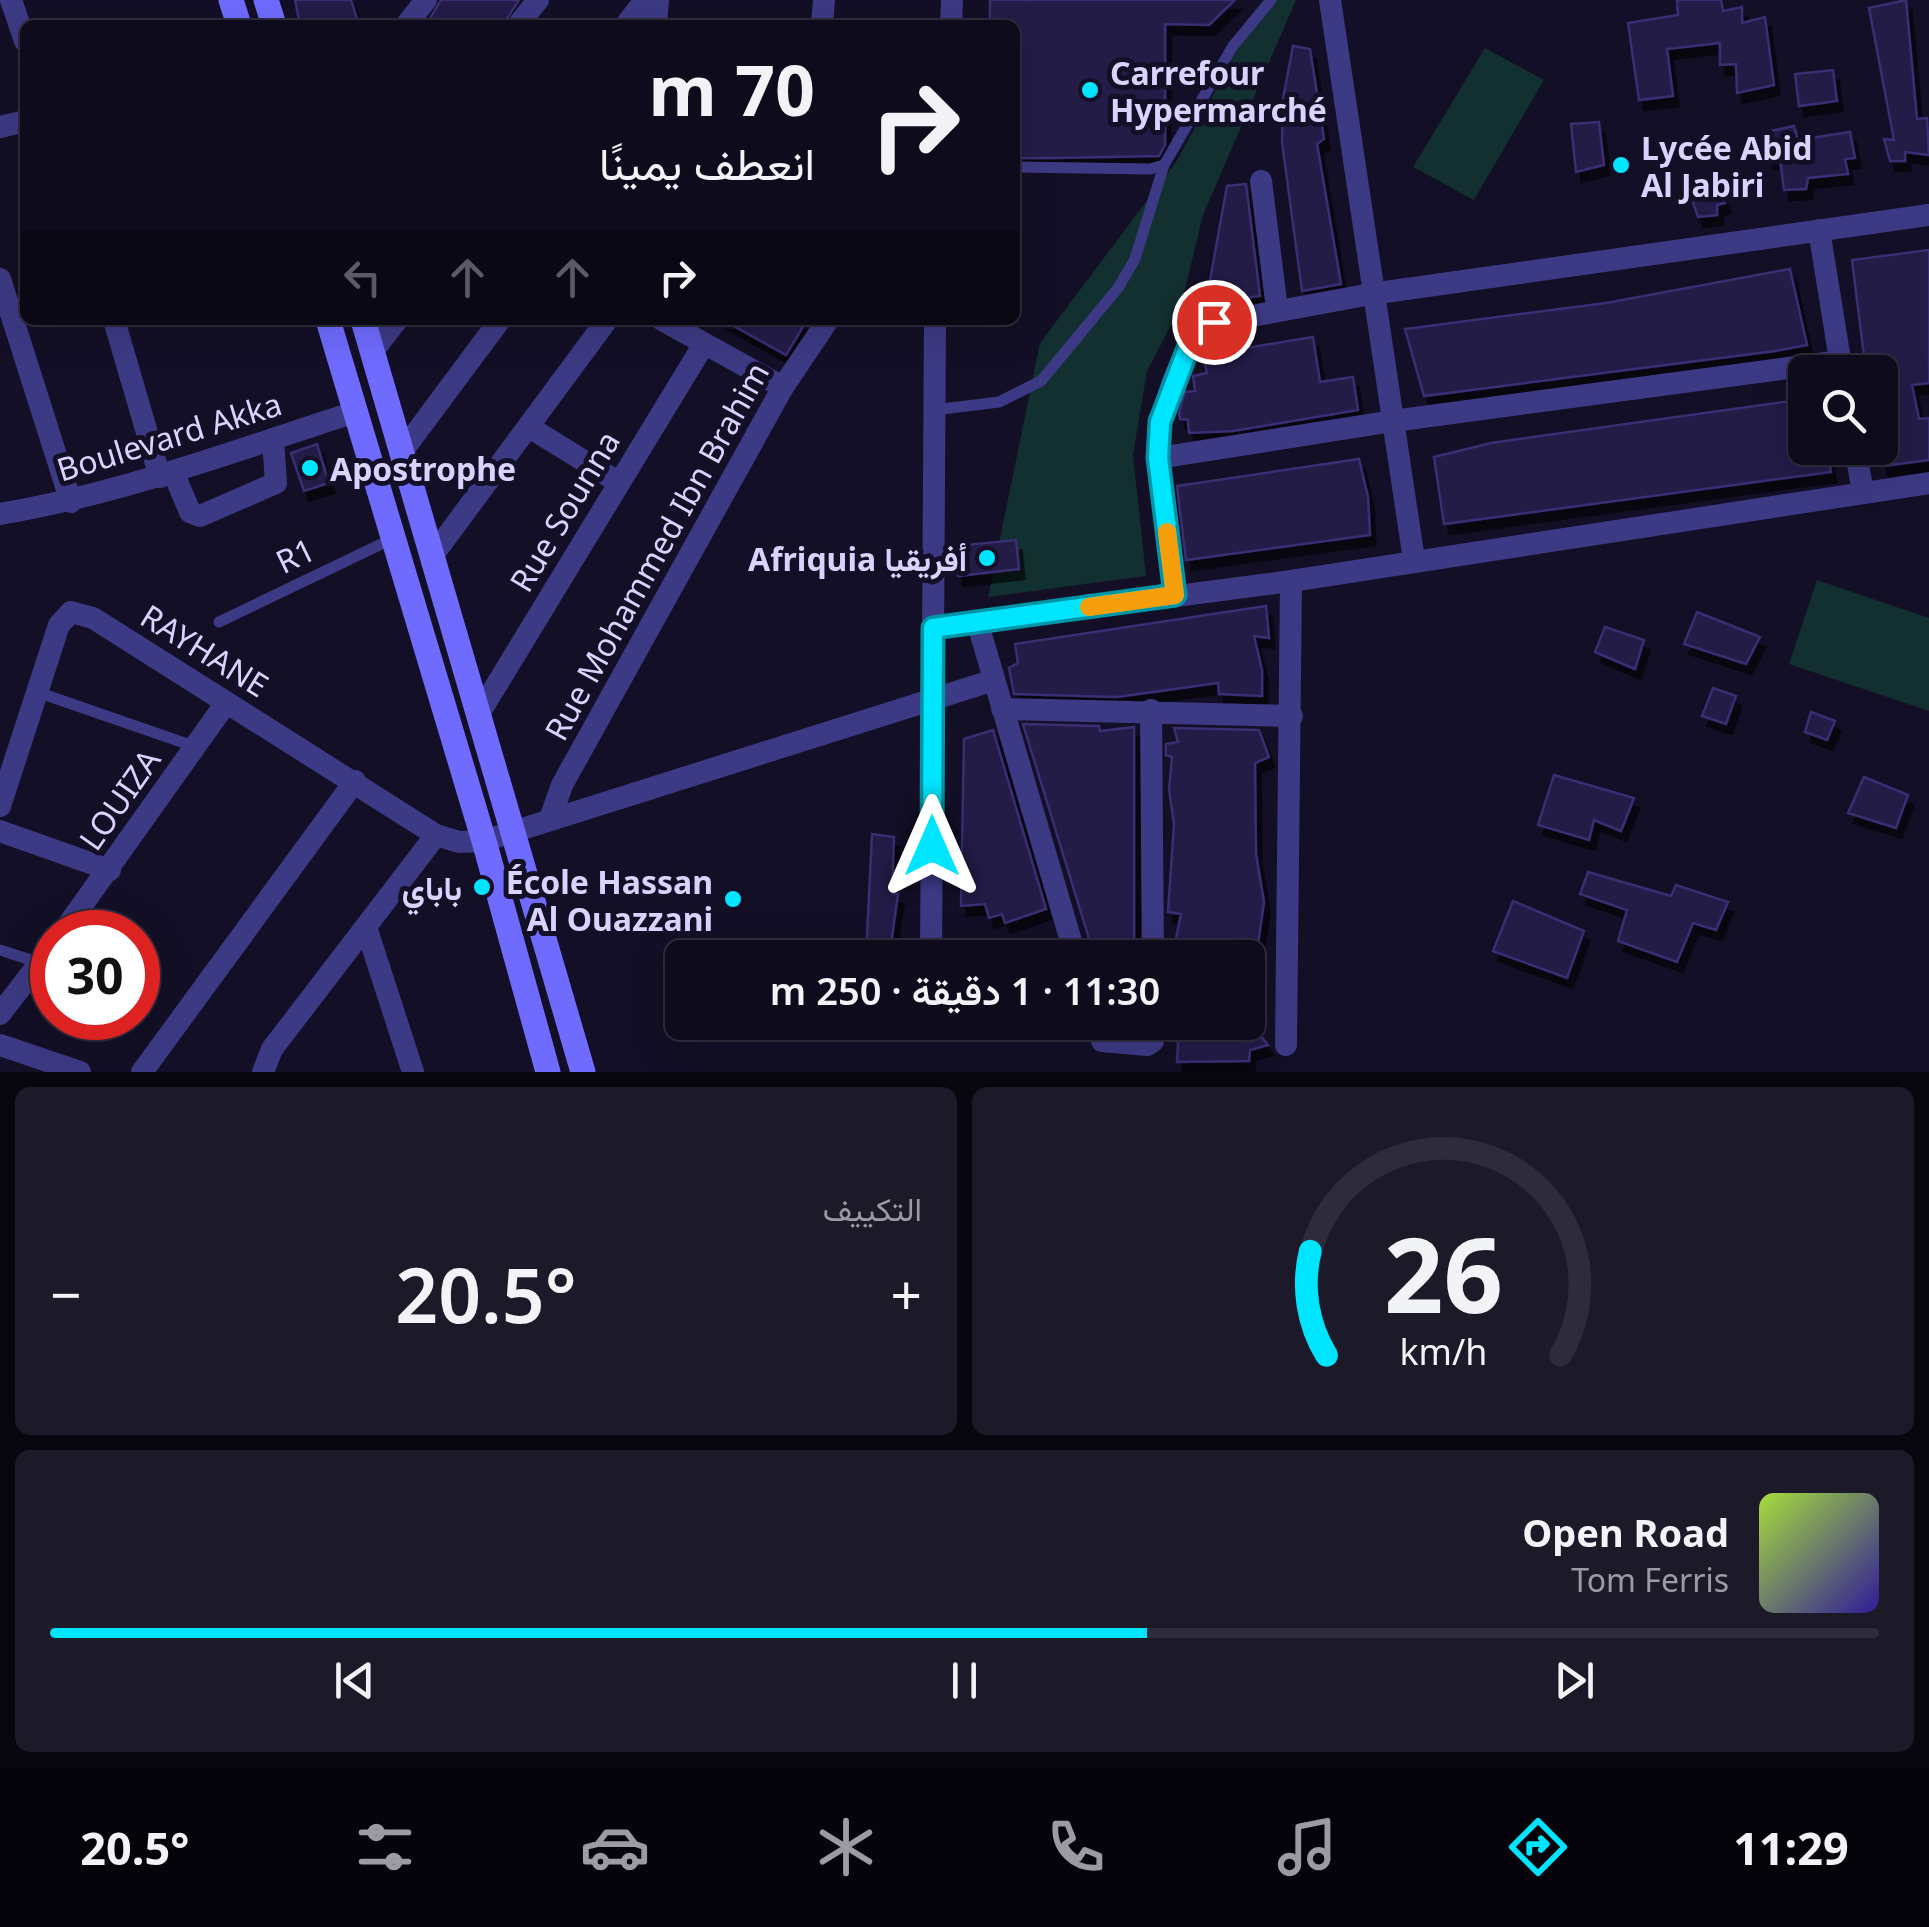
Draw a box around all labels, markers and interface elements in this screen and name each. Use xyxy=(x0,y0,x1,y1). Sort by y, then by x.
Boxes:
text: 70 m xyxy=(648,41,815,137)
place label: Carrefour Hypermarché xyxy=(1110,51,1327,131)
icon: right xyxy=(850,60,980,190)
marker: Carrefour Hypermarché xyxy=(1079,79,1101,101)
place label: Lycée Abid Al Jabiri xyxy=(1641,126,1812,206)
text: انعطف يمينًا xyxy=(599,132,815,193)
marker: Lycée Abid Al Jabiri xyxy=(1610,154,1632,176)
icon: left xyxy=(335,250,390,305)
icon: ahead xyxy=(440,250,495,305)
icon: ahead xyxy=(545,250,600,305)
icon: right xyxy=(650,250,705,305)
pin xyxy=(1172,280,1257,365)
icon: arrive xyxy=(1187,295,1242,350)
street label: Rue Mohammed Ibn Brahim xyxy=(534,354,778,748)
map controls xyxy=(1788,355,1898,465)
button: search xyxy=(1788,355,1898,465)
street label: Boulevard Akka xyxy=(51,381,287,491)
street label: Rue Sounna xyxy=(499,423,629,599)
place label: Apostrophe xyxy=(330,447,516,490)
marker: Apostrophe xyxy=(299,457,321,479)
street label: R1 xyxy=(268,527,322,583)
place label: Afriquia أفريقيا xyxy=(748,537,967,580)
marker: Afriquia أفريقيا xyxy=(976,547,998,569)
street label: RAYHANE xyxy=(133,594,277,706)
street label: LOUIZA xyxy=(69,739,170,858)
position arrow xyxy=(880,794,984,898)
place label: École Hassan Al Ouazzani xyxy=(506,860,713,940)
place label: باباي xyxy=(402,866,462,915)
marker: باباي xyxy=(471,876,493,898)
marker: École Hassan Al Ouazzani xyxy=(722,888,744,910)
speed limit sign: 30 xyxy=(30,910,160,1040)
text: 11:30 · 1 دقيقة · 250 m xyxy=(770,964,1160,1016)
text: التكييف xyxy=(823,1187,922,1230)
text: 26 xyxy=(1384,1202,1502,1343)
text: 20.5° xyxy=(395,1243,577,1345)
text: − xyxy=(50,1256,81,1331)
text: + xyxy=(891,1256,922,1331)
text: km/h xyxy=(1399,1327,1487,1375)
text: Open Road xyxy=(1522,1506,1729,1558)
text: Tom Ferris xyxy=(1571,1558,1729,1601)
icon: previous xyxy=(327,1653,382,1708)
icon: pause xyxy=(937,1653,992,1708)
icon: next xyxy=(1547,1653,1602,1708)
icon: filters xyxy=(350,1812,420,1882)
icon: car xyxy=(580,1812,650,1882)
icon: climate xyxy=(811,1812,881,1882)
icon: phone xyxy=(1041,1812,1111,1882)
icon: music xyxy=(1272,1812,1342,1882)
icon: directions xyxy=(1503,1812,1573,1882)
text: 20.5° xyxy=(80,1817,189,1878)
text: 11:29 xyxy=(1733,1817,1849,1878)

